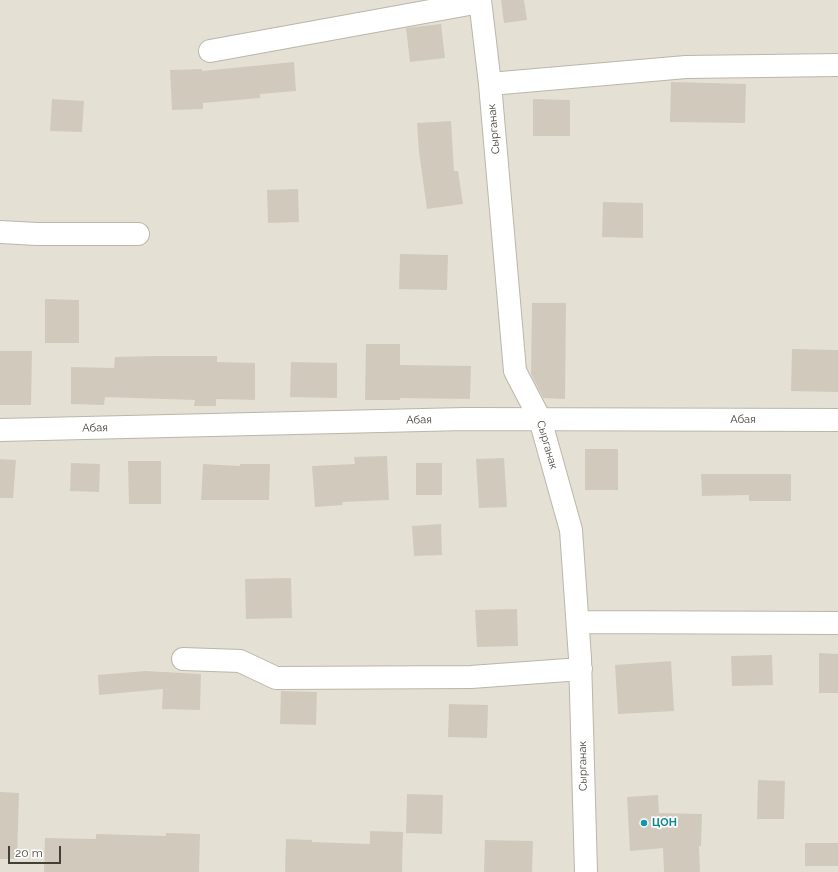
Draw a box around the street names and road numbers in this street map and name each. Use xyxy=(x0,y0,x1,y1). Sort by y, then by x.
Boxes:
street label: Сырганак xyxy=(485,103,503,155)
street label: Абая xyxy=(406,413,432,427)
street label: Абая xyxy=(730,413,756,427)
street label: Сырганак xyxy=(534,419,560,471)
street label: Абая xyxy=(82,421,108,435)
street label: Сырганак xyxy=(576,741,590,791)

